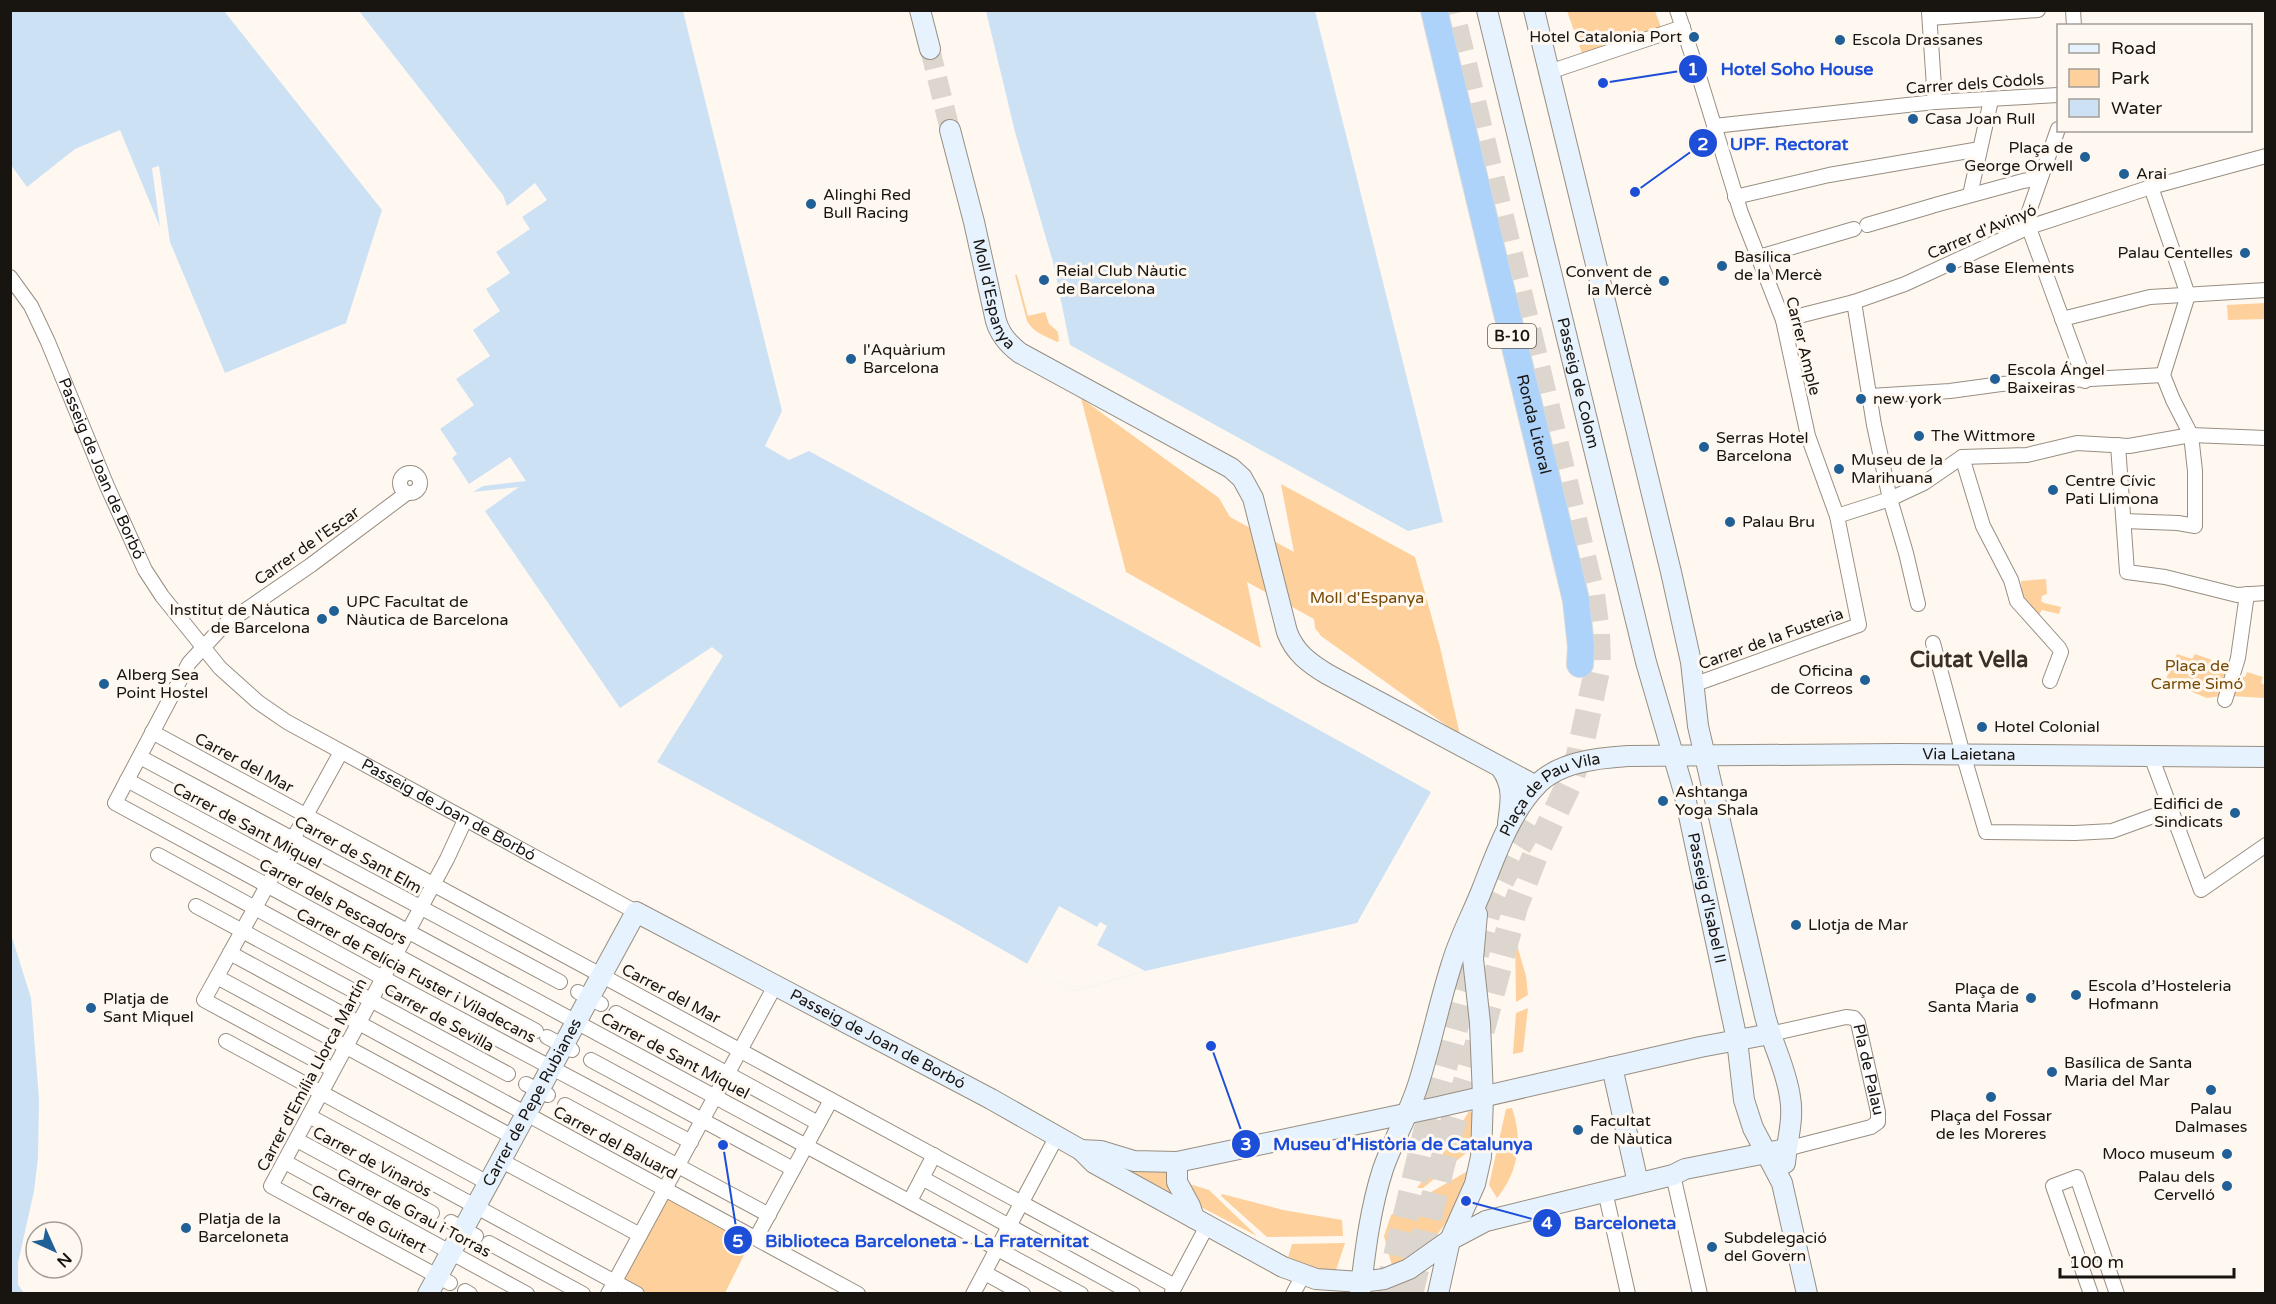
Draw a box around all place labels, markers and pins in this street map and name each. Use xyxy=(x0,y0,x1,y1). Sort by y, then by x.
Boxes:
place label: Hotel Catalonia Port xyxy=(1529,27,1682,47)
marker: Hotel Catalonia Port xyxy=(1687,30,1701,44)
place label: Escola Drassanes xyxy=(1852,30,1983,50)
marker: Escola Drassanes xyxy=(1833,33,1847,47)
callout: Hotel Soho House xyxy=(1678,51,1885,87)
place label: Casa Joan Rull xyxy=(1925,109,2035,129)
marker: Casa Joan Rull xyxy=(1906,112,1920,126)
callout: UPF. Rectorat xyxy=(1688,125,1861,161)
place label: Plaça de George Orwell xyxy=(1964,138,2073,176)
marker: Plaça de George Orwell xyxy=(2078,150,2092,164)
place label: Arai xyxy=(2136,164,2167,184)
marker: Arai xyxy=(2117,167,2131,181)
place label: Alinghi Red Bull Racing xyxy=(823,185,911,223)
marker: Alinghi Red Bull Racing xyxy=(804,197,818,211)
place label: Palau Centelles xyxy=(2118,243,2233,263)
marker: Palau Centelles xyxy=(2238,246,2252,260)
place label: Basílica de la Mercè xyxy=(1734,247,1822,285)
place label: Base Elements xyxy=(1963,258,2074,278)
marker: Basílica de la Mercè xyxy=(1715,259,1729,273)
place label: Reial Club Nàutic de Barcelona xyxy=(1056,261,1187,299)
marker: Base Elements xyxy=(1944,261,1958,275)
place label: Convent de la Mercè xyxy=(1565,262,1652,300)
marker: Reial Club Nàutic de Barcelona xyxy=(1037,273,1051,287)
marker: Convent de la Mercè xyxy=(1657,274,1671,288)
place label: l'Aquàrium Barcelona xyxy=(863,340,946,378)
marker: l'Aquàrium Barcelona xyxy=(844,352,858,366)
place label: Escola Ángel Baixeiras xyxy=(2007,360,2105,398)
marker: Escola Ángel Baixeiras xyxy=(1988,372,2002,386)
place label: new york xyxy=(1873,389,1942,409)
marker: new york xyxy=(1854,392,1868,406)
place label: The Wittmore xyxy=(1931,426,2035,446)
place label: Serras Hotel Barcelona xyxy=(1716,428,1809,466)
marker: The Wittmore xyxy=(1912,429,1926,443)
marker: Serras Hotel Barcelona xyxy=(1697,440,1711,454)
place label: Museu de la Marihuana xyxy=(1851,450,1943,488)
marker: Museu de la Marihuana xyxy=(1832,462,1846,476)
place label: Centre Cívic Pati Llimona xyxy=(2065,471,2159,509)
marker: Centre Cívic Pati Llimona xyxy=(2046,483,2060,497)
place label: Palau Bru xyxy=(1742,512,1815,532)
marker: Palau Bru xyxy=(1723,515,1737,529)
place label: UPC Facultat de Nàutica de Barcelona xyxy=(346,592,509,630)
place label: Institut de Nàutica de Barcelona xyxy=(170,600,310,638)
marker: UPC Facultat de Nàutica de Barcelona xyxy=(327,604,341,618)
marker: Institut de Nàutica de Barcelona xyxy=(315,612,329,626)
place label: Oficina de Correos xyxy=(1771,661,1853,699)
place label: Alberg Sea Point Hostel xyxy=(116,665,208,703)
marker: Oficina de Correos xyxy=(1858,673,1872,687)
marker: Alberg Sea Point Hostel xyxy=(97,677,111,691)
place label: Hotel Colonial xyxy=(1994,717,2100,737)
marker: Hotel Colonial xyxy=(1975,720,1989,734)
place label: Ashtanga Yoga Shala xyxy=(1675,782,1758,820)
marker: Ashtanga Yoga Shala xyxy=(1656,794,1670,808)
place label: Edifici de Sindicats xyxy=(2153,794,2223,832)
marker: Edifici de Sindicats xyxy=(2228,806,2242,820)
place label: Llotja de Mar xyxy=(1808,915,1909,935)
marker: Llotja de Mar xyxy=(1789,918,1803,932)
place label: Escola d’Hosteleria Hofmann xyxy=(2088,976,2231,1014)
place label: Plaça de Santa Maria xyxy=(1928,979,2019,1017)
marker: Escola d’Hosteleria Hofmann xyxy=(2069,988,2083,1002)
place label: Platja de Sant Miquel xyxy=(103,989,194,1027)
marker: Plaça de Santa Maria xyxy=(2024,991,2038,1005)
marker: Platja de Sant Miquel xyxy=(84,1001,98,1015)
place label: Basílica de Santa Maria del Mar xyxy=(2064,1053,2192,1091)
marker: Basílica de Santa Maria del Mar xyxy=(2045,1065,2059,1079)
marker: Palau Dalmases xyxy=(2204,1083,2218,1097)
marker: Plaça del Fossar de les Moreres xyxy=(1984,1090,1998,1104)
place label: Palau Dalmases xyxy=(2175,1099,2247,1137)
place label: Plaça del Fossar de les Moreres xyxy=(1930,1106,2053,1144)
place label: Facultat de Nàutica xyxy=(1590,1111,1672,1149)
marker: Facultat de Nàutica xyxy=(1571,1123,1585,1137)
callout: Museu d'Història de Catalunya xyxy=(1231,1126,1545,1162)
place label: Moco museum xyxy=(2102,1144,2215,1164)
marker: Moco museum xyxy=(2220,1147,2234,1161)
place label: Palau dels Cervelló xyxy=(2138,1167,2215,1205)
marker: Palau dels Cervelló xyxy=(2220,1179,2234,1193)
callout: Barceloneta xyxy=(1532,1205,1688,1241)
place label: Platja de la Barceloneta xyxy=(198,1209,289,1247)
marker: Platja de la Barceloneta xyxy=(179,1221,193,1235)
callout: Biblioteca Barceloneta - La Fraternitat xyxy=(723,1222,1101,1258)
place label: Subdelegació del Govern xyxy=(1724,1228,1827,1266)
marker: Subdelegació del Govern xyxy=(1705,1240,1719,1254)

